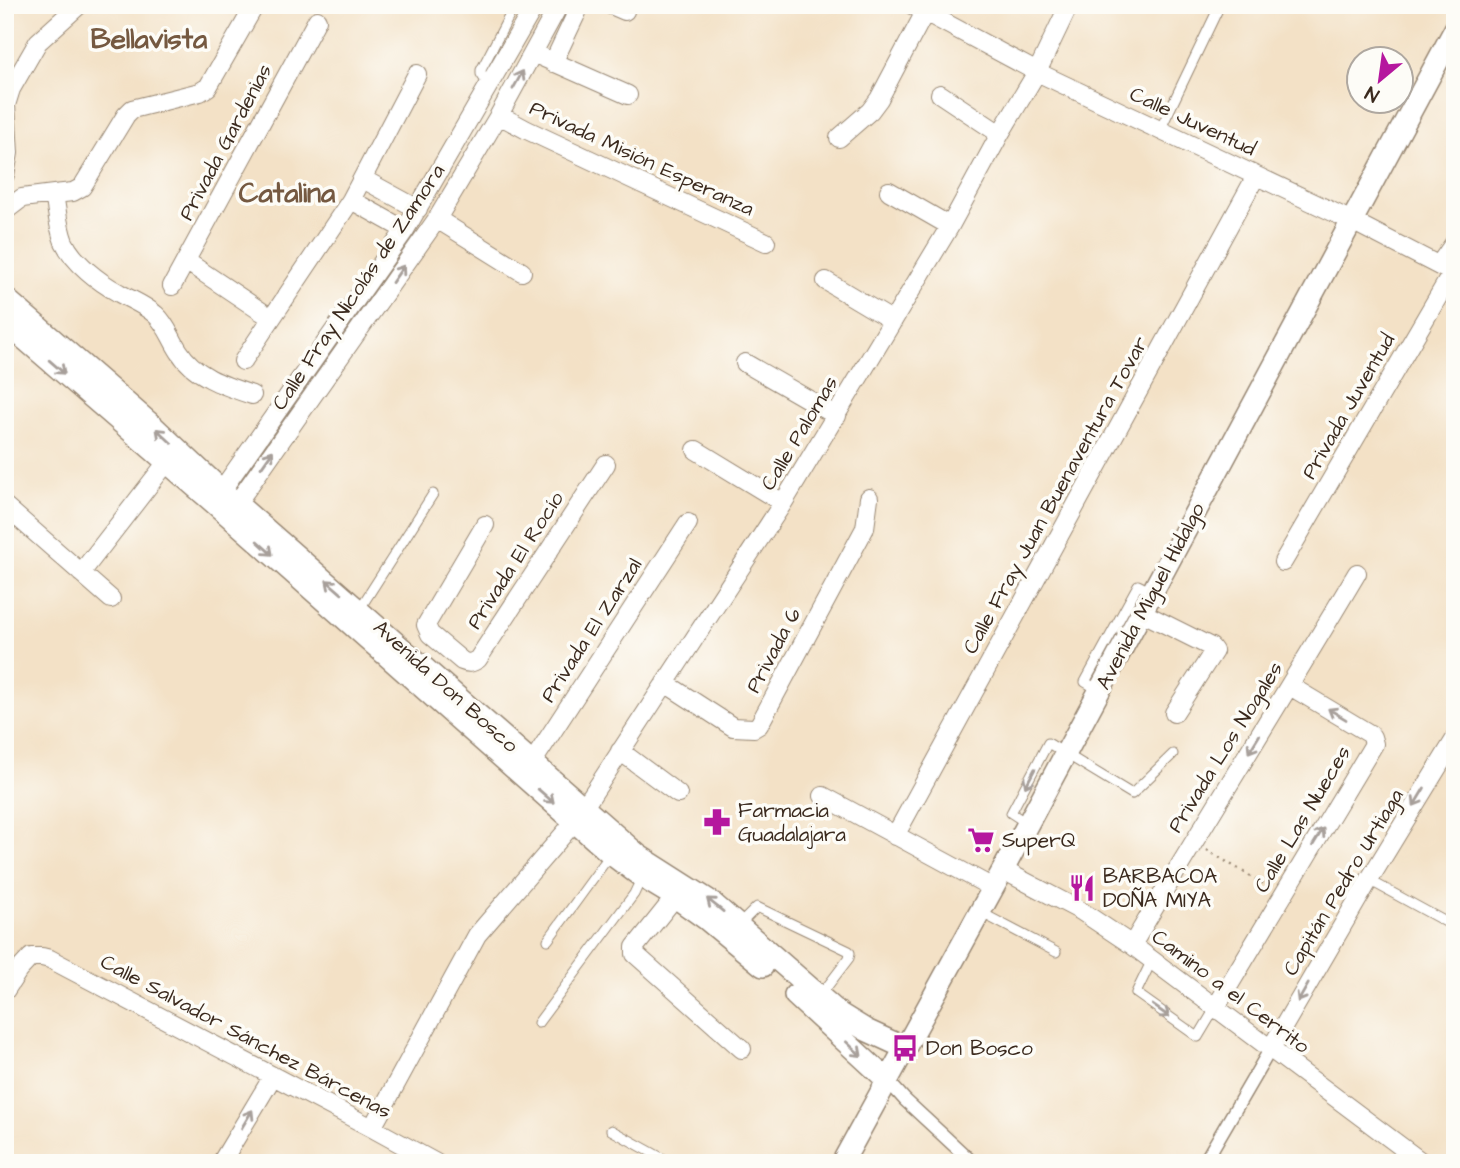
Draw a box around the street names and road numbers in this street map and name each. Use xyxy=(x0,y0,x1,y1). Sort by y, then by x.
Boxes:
street label: Privada Gardenias xyxy=(172,59,279,226)
street label: Calle Juventud xyxy=(1125,79,1261,164)
street label: Privada Misión Esperanza xyxy=(524,94,759,224)
street label: Calle Fray Nicolás de Zamora xyxy=(265,158,454,417)
street label: Privada Juventud xyxy=(1295,328,1402,485)
street label: Calle Fray Juan Buenaventura Tovar xyxy=(956,331,1157,660)
street label: Calle Palomas xyxy=(754,371,845,496)
street label: Privada El Rocío xyxy=(460,486,571,635)
street label: Avenida Miguel Hidalgo xyxy=(1089,498,1214,696)
street label: Privada El Zarzal xyxy=(534,552,649,708)
street label: Privada 6 xyxy=(739,602,808,698)
street label: Avenida Don Bosco xyxy=(367,613,525,759)
street label: Privada Los Nogales xyxy=(1161,656,1292,839)
street label: Calle Las Nueces xyxy=(1247,740,1358,898)
street label: Capitán Pedro Urtiaga xyxy=(1276,783,1413,982)
street label: Camino a el Cerrito xyxy=(1146,922,1316,1061)
street label: Calle Salvador Sánchez Bárcenas xyxy=(95,947,396,1126)

